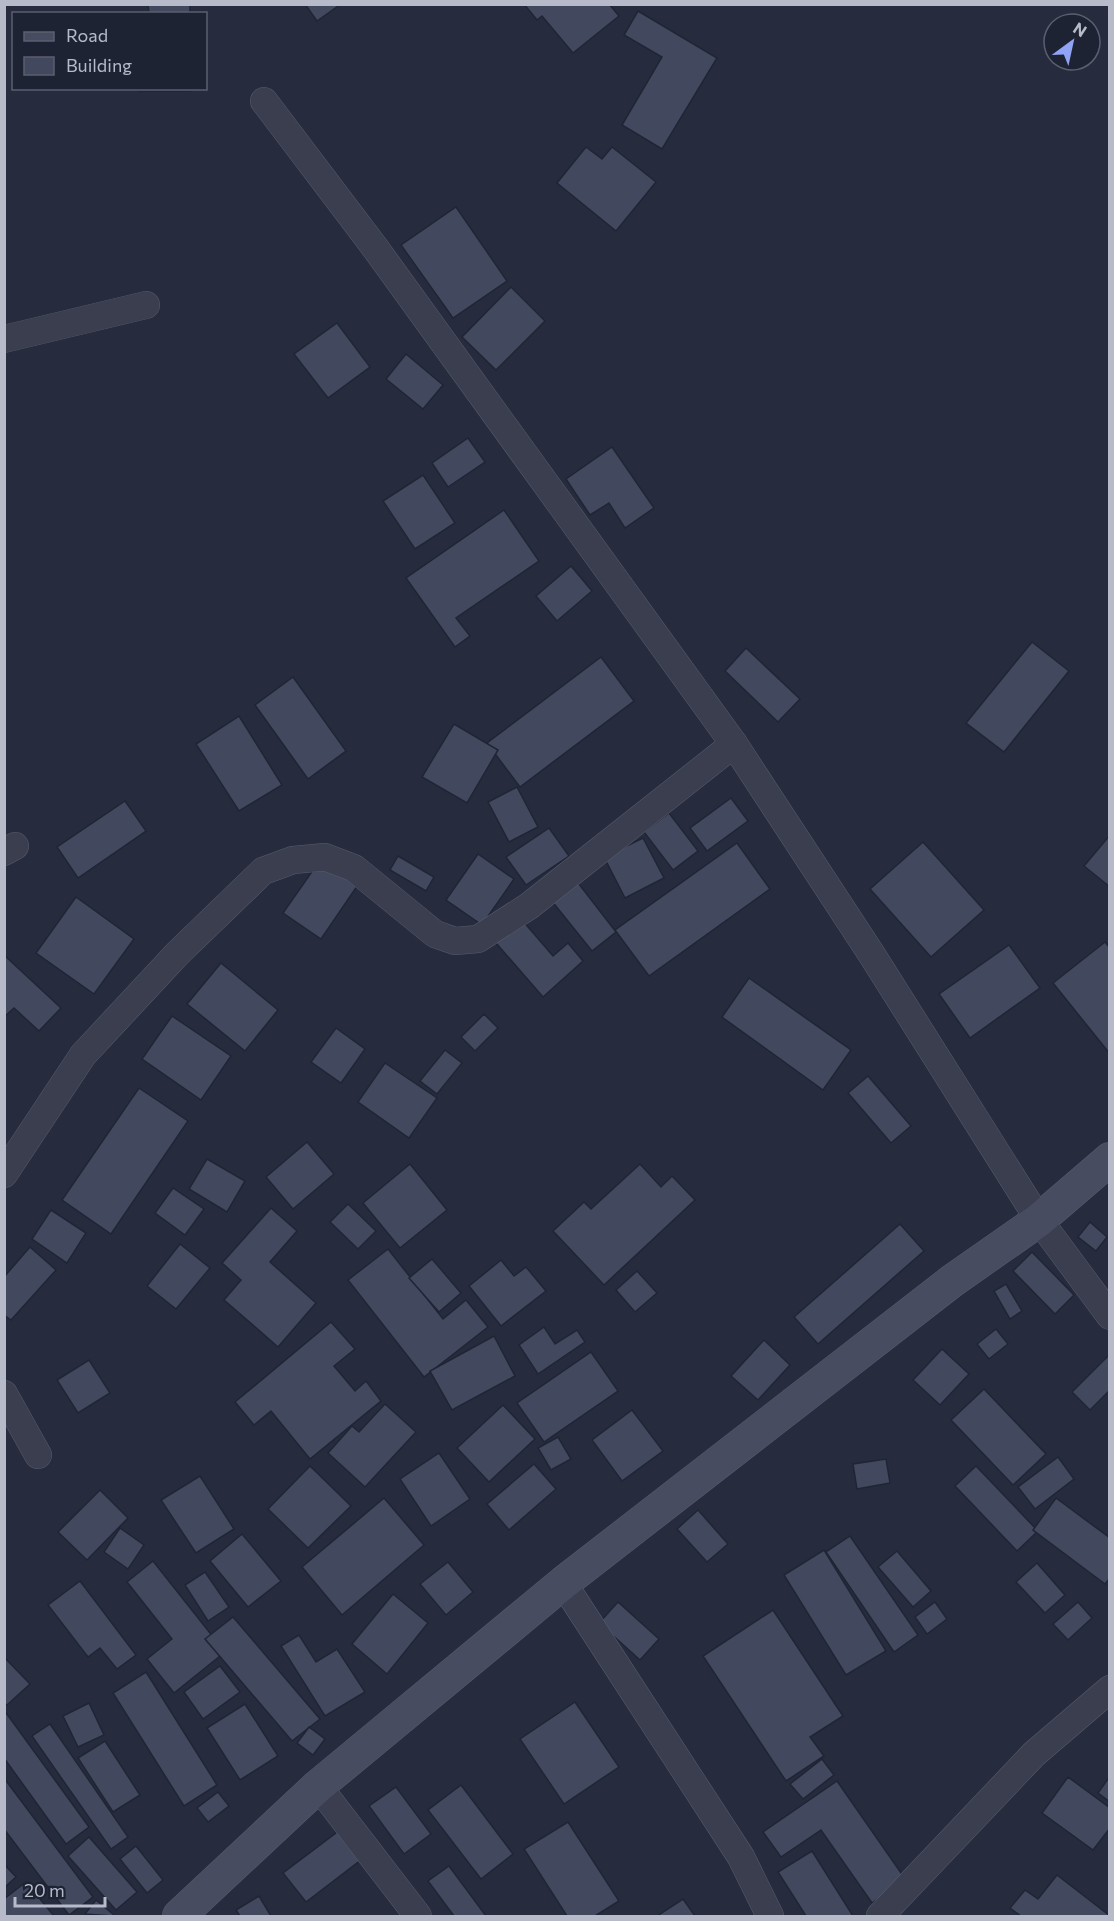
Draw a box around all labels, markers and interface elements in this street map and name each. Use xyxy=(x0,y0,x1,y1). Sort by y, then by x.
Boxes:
legend xyxy=(12,12,207,90)
north arrow xyxy=(1042,12,1102,72)
text: N xyxy=(1070,18,1091,40)
text: Road xyxy=(66,24,108,46)
text: Building xyxy=(66,54,132,76)
scale bar xyxy=(15,1870,105,1908)
text: 20 m xyxy=(24,1879,65,1901)

